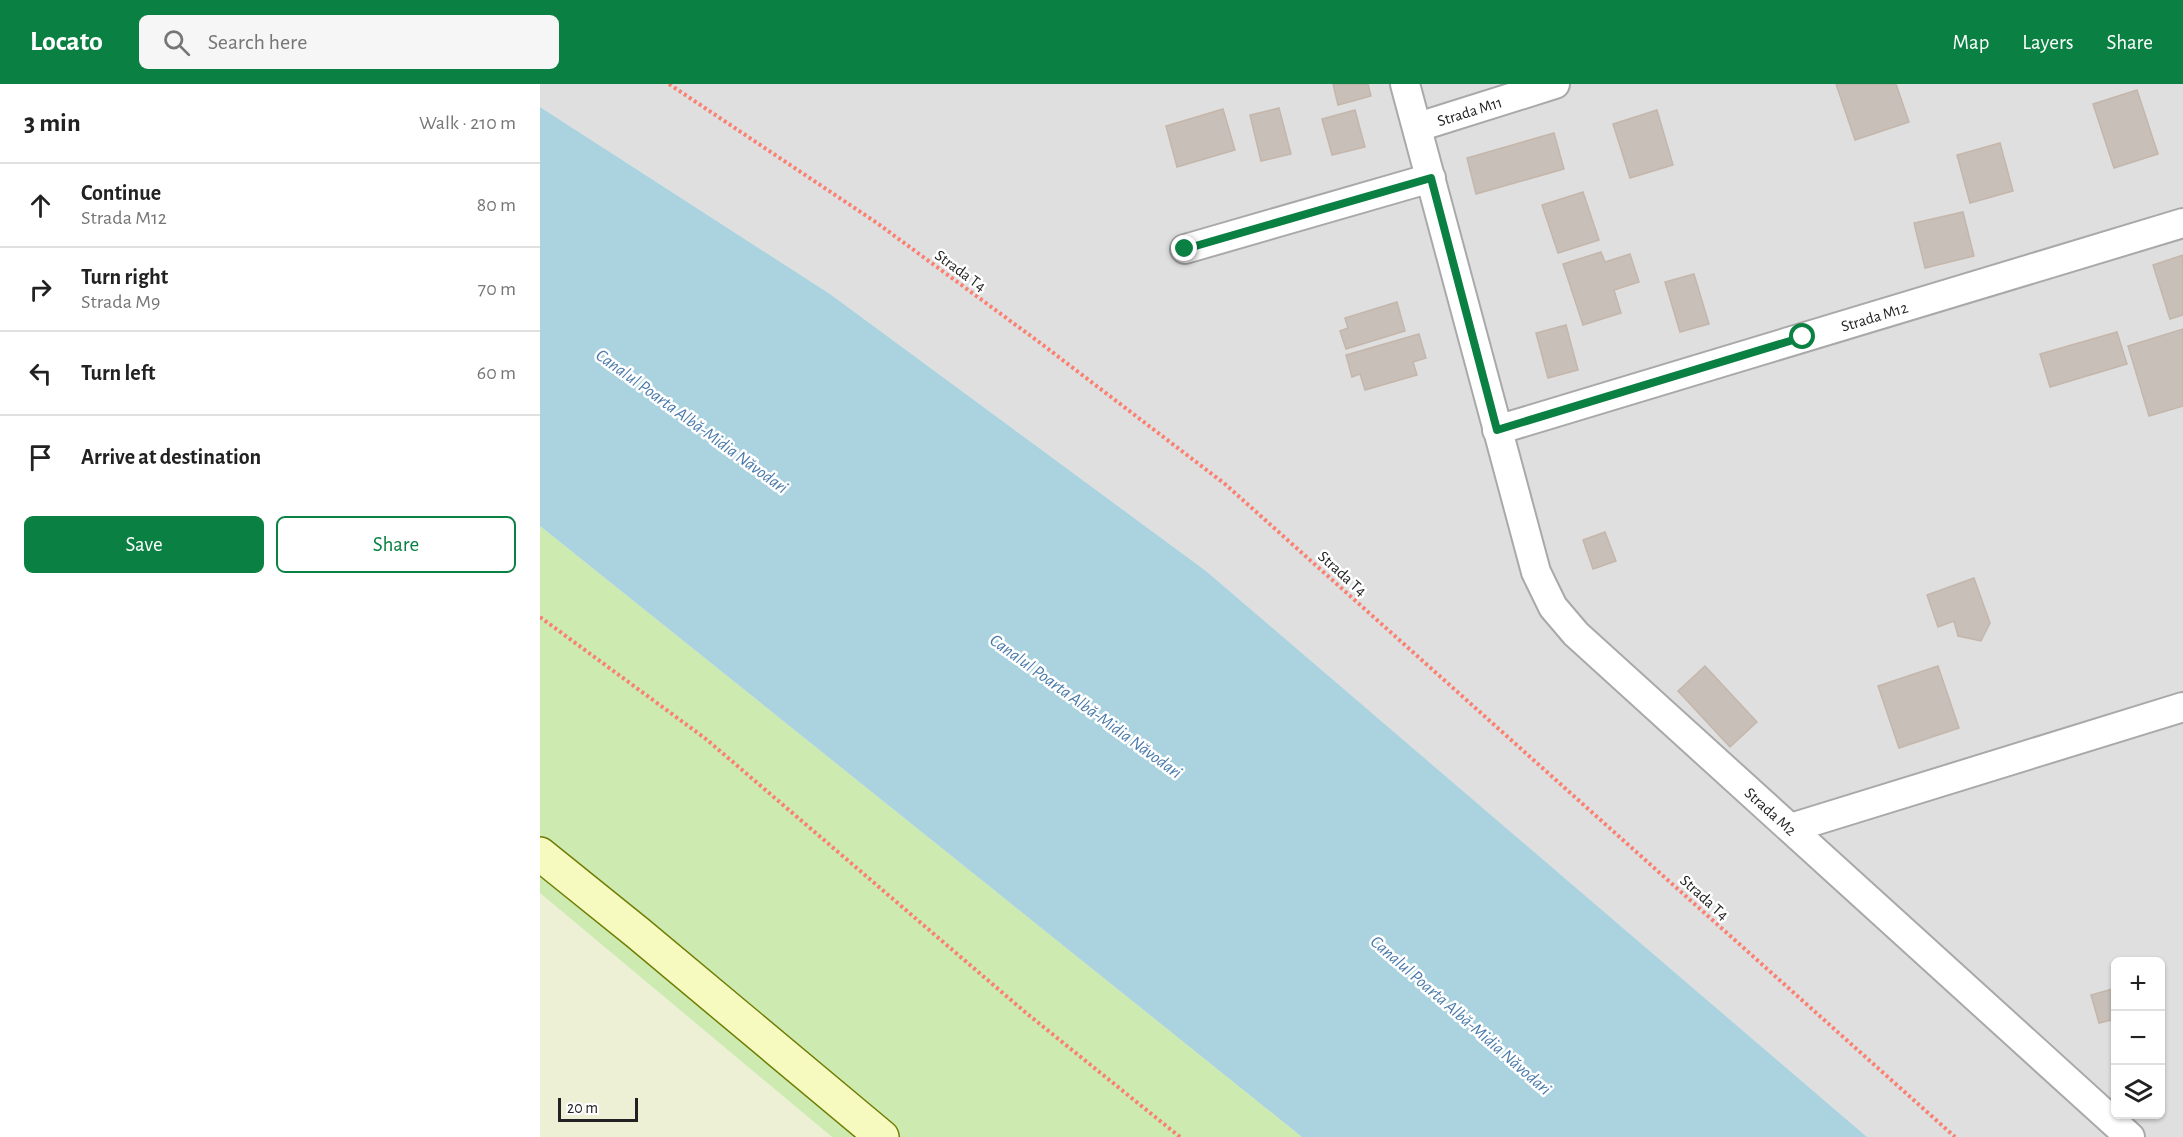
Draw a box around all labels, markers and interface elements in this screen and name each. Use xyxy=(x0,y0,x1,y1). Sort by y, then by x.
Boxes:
search box xyxy=(139,15,559,69)
icon: search xyxy=(160,26,193,59)
text: Locato xyxy=(30,28,103,56)
text: Search here xyxy=(208,31,307,53)
text: Map xyxy=(1953,32,1989,53)
text: Layers xyxy=(2022,32,2073,53)
text: Share xyxy=(2106,32,2153,53)
street label: Strada M11 xyxy=(1435,94,1504,129)
text: 3 min xyxy=(24,110,81,136)
text: Walk · 210 m xyxy=(419,113,516,133)
text: Continue xyxy=(81,182,161,204)
icon: ahead xyxy=(24,189,57,222)
text: 80 m xyxy=(477,195,516,215)
text: Strada M12 xyxy=(81,208,167,228)
route end xyxy=(1171,235,1197,261)
street label: Strada T4 xyxy=(932,247,989,295)
text: Turn right xyxy=(81,266,168,288)
icon: right xyxy=(24,273,57,306)
text: 70 m xyxy=(478,279,516,299)
text: Strada M9 xyxy=(81,292,160,312)
street label: Strada M12 xyxy=(1839,300,1910,335)
route start xyxy=(1789,323,1815,349)
water label: Canalul Poarta Albă-Midia Năvodari xyxy=(592,346,791,497)
icon: left xyxy=(24,357,57,390)
text: Turn left xyxy=(81,362,155,384)
text: 60 m xyxy=(477,363,516,383)
icon: arrive xyxy=(24,441,57,474)
text: Arrive at destination xyxy=(81,446,261,468)
button: Save xyxy=(24,516,264,573)
button: Share xyxy=(276,516,516,573)
street label: Strada T4 xyxy=(1315,548,1370,600)
water label: Canalul Poarta Albă-Midia Năvodari xyxy=(986,631,1185,782)
street label: Strada M2 xyxy=(1741,785,1799,839)
street label: Strada T4 xyxy=(1677,872,1732,924)
water label: Canalul Poarta Albă-Midia Năvodari xyxy=(1367,933,1554,1099)
map controls xyxy=(2111,957,2165,1119)
button: + xyxy=(2111,957,2165,1011)
button: − xyxy=(2111,1011,2165,1065)
button: layers xyxy=(2111,1065,2165,1119)
scale bar xyxy=(558,1095,638,1122)
text: 20 m xyxy=(567,1100,598,1116)

